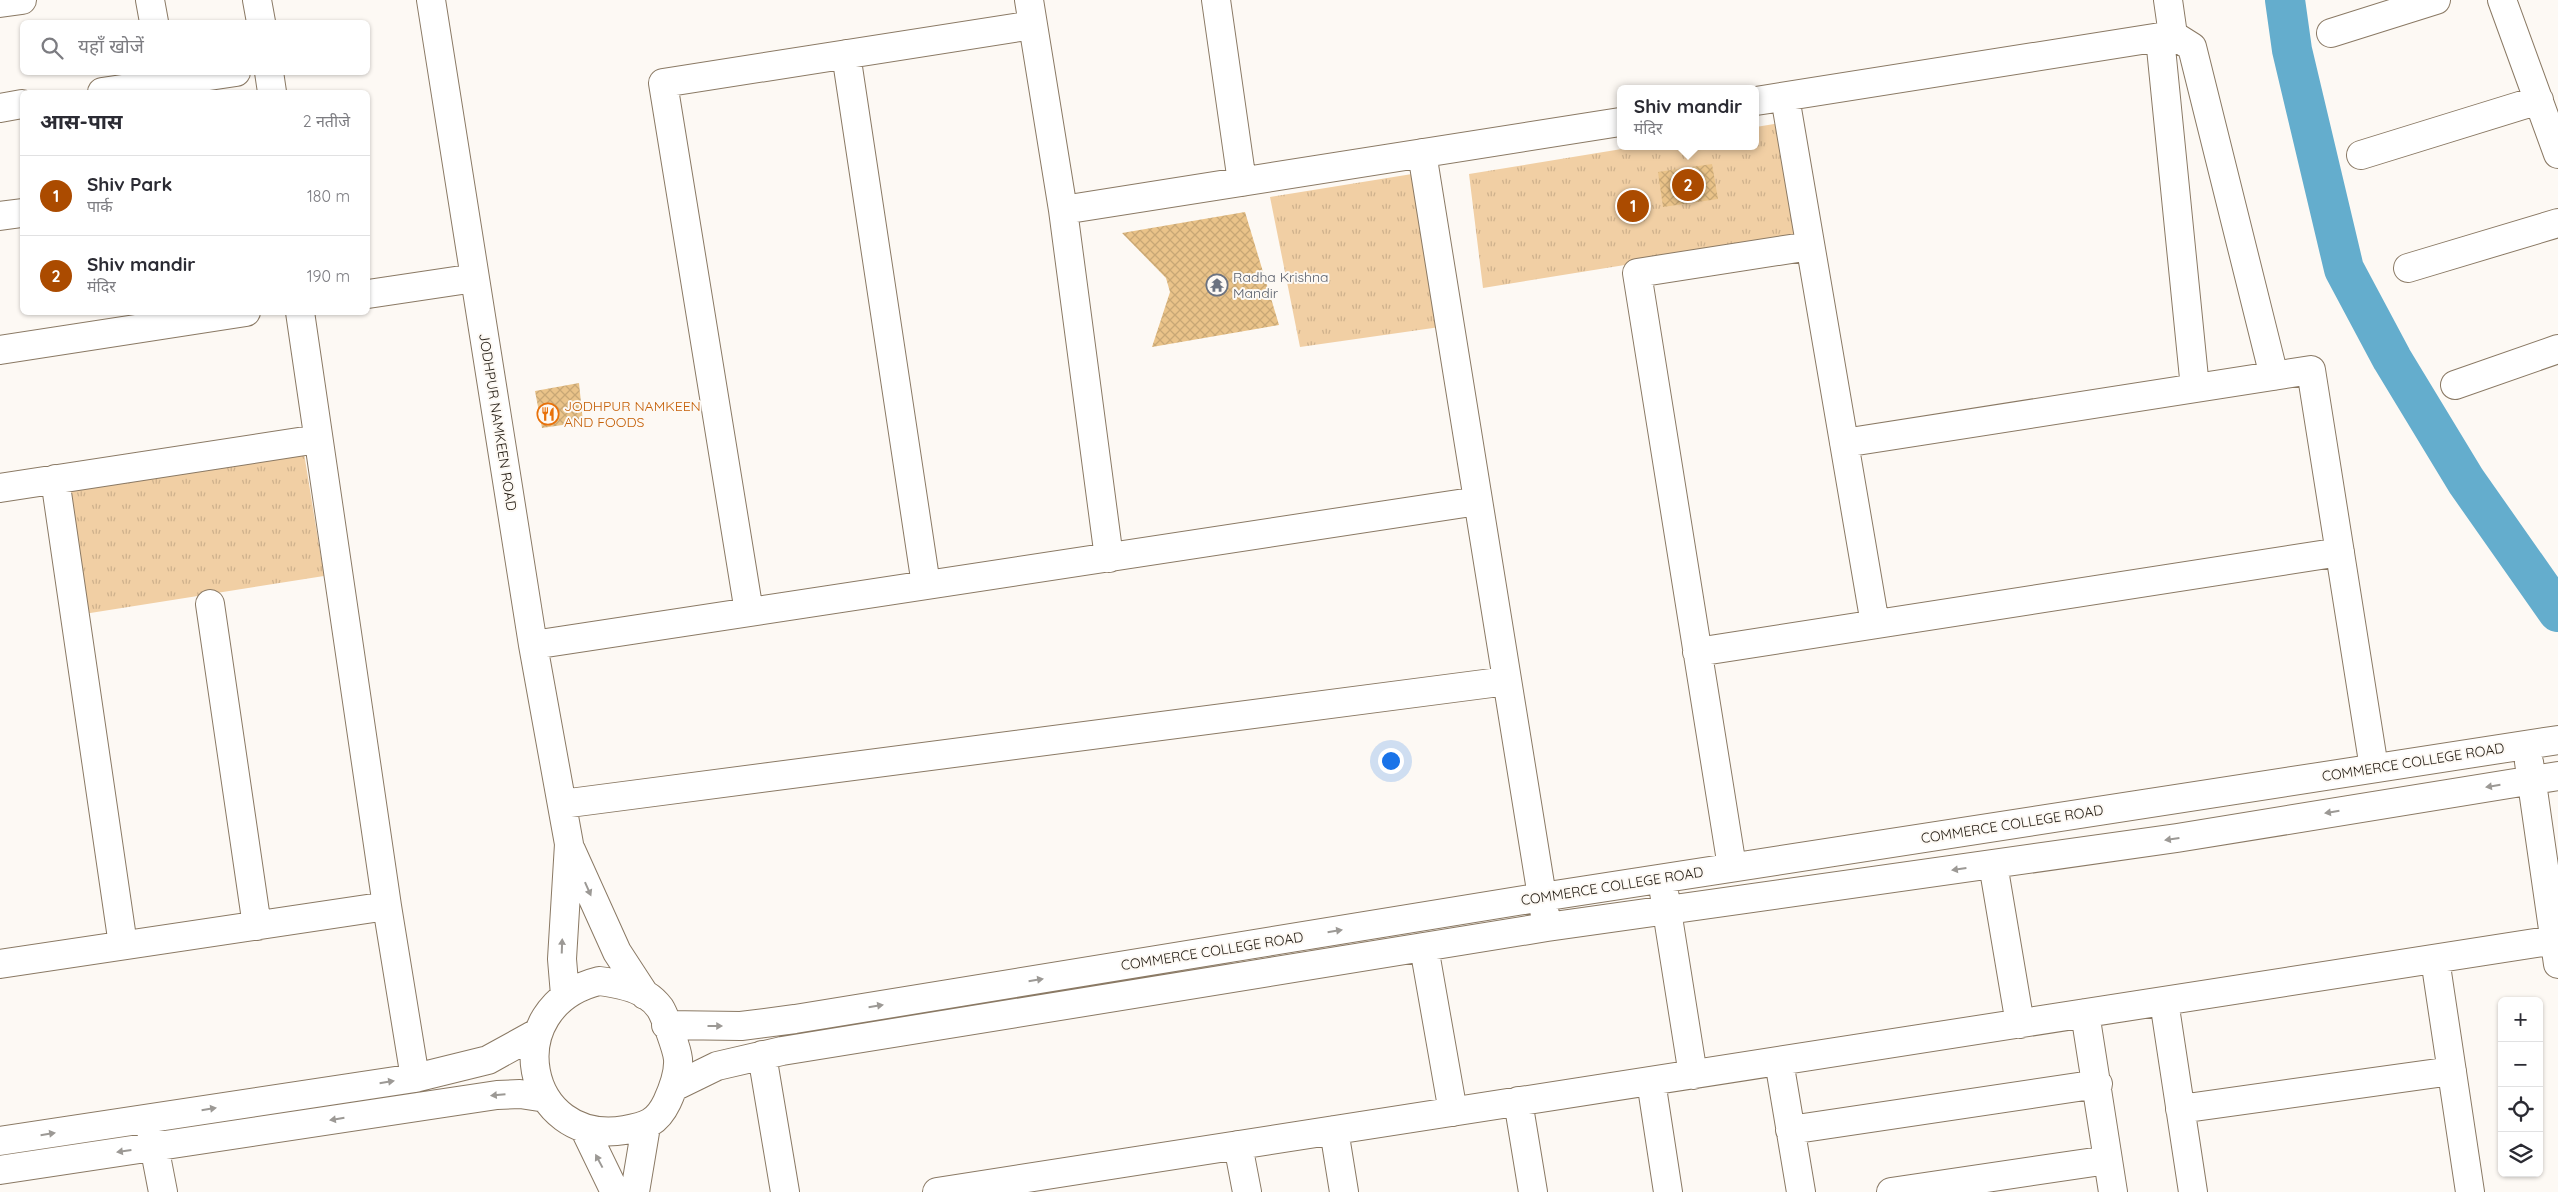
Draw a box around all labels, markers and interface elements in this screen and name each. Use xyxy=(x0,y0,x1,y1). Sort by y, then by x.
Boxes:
search box xyxy=(20,20,370,75)
icon: search xyxy=(38,34,66,62)
text: यहाँ खोजें xyxy=(78,34,144,58)
popup xyxy=(1617,85,1759,150)
text: Shiv mandir xyxy=(1634,94,1742,118)
text: आस-पास xyxy=(40,108,122,134)
text: 2 नतीजे xyxy=(303,111,350,131)
text: मंदिर xyxy=(1634,118,1663,138)
pin: 2 xyxy=(1672,166,1704,204)
text: Shiv Park xyxy=(87,172,172,196)
text: 1 xyxy=(53,186,59,206)
text: 180 m xyxy=(307,186,350,206)
pin: 1 xyxy=(1617,187,1649,225)
text: पार्क xyxy=(87,196,113,216)
text: Shiv mandir xyxy=(87,252,195,276)
text: 2 xyxy=(51,266,61,286)
text: 190 m xyxy=(307,266,350,286)
place label: Radha Krishna Mandir xyxy=(1233,268,1328,302)
temple icon: Radha Krishna Mandir xyxy=(1205,273,1229,297)
text: मंदिर xyxy=(87,276,116,296)
street label: JODHPUR NAMKEEN ROAD xyxy=(475,332,521,512)
place label: JODHPUR NAMKEEN AND FOODS xyxy=(564,397,701,431)
restaurant icon: JODHPUR NAMKEEN AND FOODS xyxy=(536,402,560,426)
street label: COMMERCE COLLEGE ROAD xyxy=(2321,739,2505,785)
your location xyxy=(1378,748,1404,774)
one-way arrow xyxy=(2484,783,2500,791)
street label: COMMERCE COLLEGE ROAD xyxy=(1920,801,2104,847)
one-way arrow xyxy=(2324,809,2340,817)
one-way arrow xyxy=(2164,835,2180,843)
street label: COMMERCE COLLEGE ROAD xyxy=(1520,863,1704,909)
one-way arrow xyxy=(1951,865,1967,873)
one-way arrow xyxy=(585,882,593,896)
one-way arrow xyxy=(1327,926,1343,934)
street label: COMMERCE COLLEGE ROAD xyxy=(1120,928,1304,974)
one-way arrow xyxy=(558,938,566,954)
one-way arrow xyxy=(1029,975,1045,983)
map controls xyxy=(2498,997,2543,1177)
button: + xyxy=(2498,997,2543,1042)
one-way arrow xyxy=(868,1002,884,1010)
one-way arrow xyxy=(707,1022,723,1030)
button: − xyxy=(2498,1042,2543,1087)
one-way arrow xyxy=(379,1078,395,1086)
button: locate xyxy=(2498,1087,2543,1132)
one-way arrow xyxy=(489,1092,505,1100)
one-way arrow xyxy=(201,1105,217,1113)
one-way arrow xyxy=(329,1116,345,1124)
one-way arrow xyxy=(41,1130,57,1138)
button: layers xyxy=(2498,1132,2543,1177)
one-way arrow xyxy=(116,1148,132,1156)
one-way arrow xyxy=(595,1154,603,1169)

